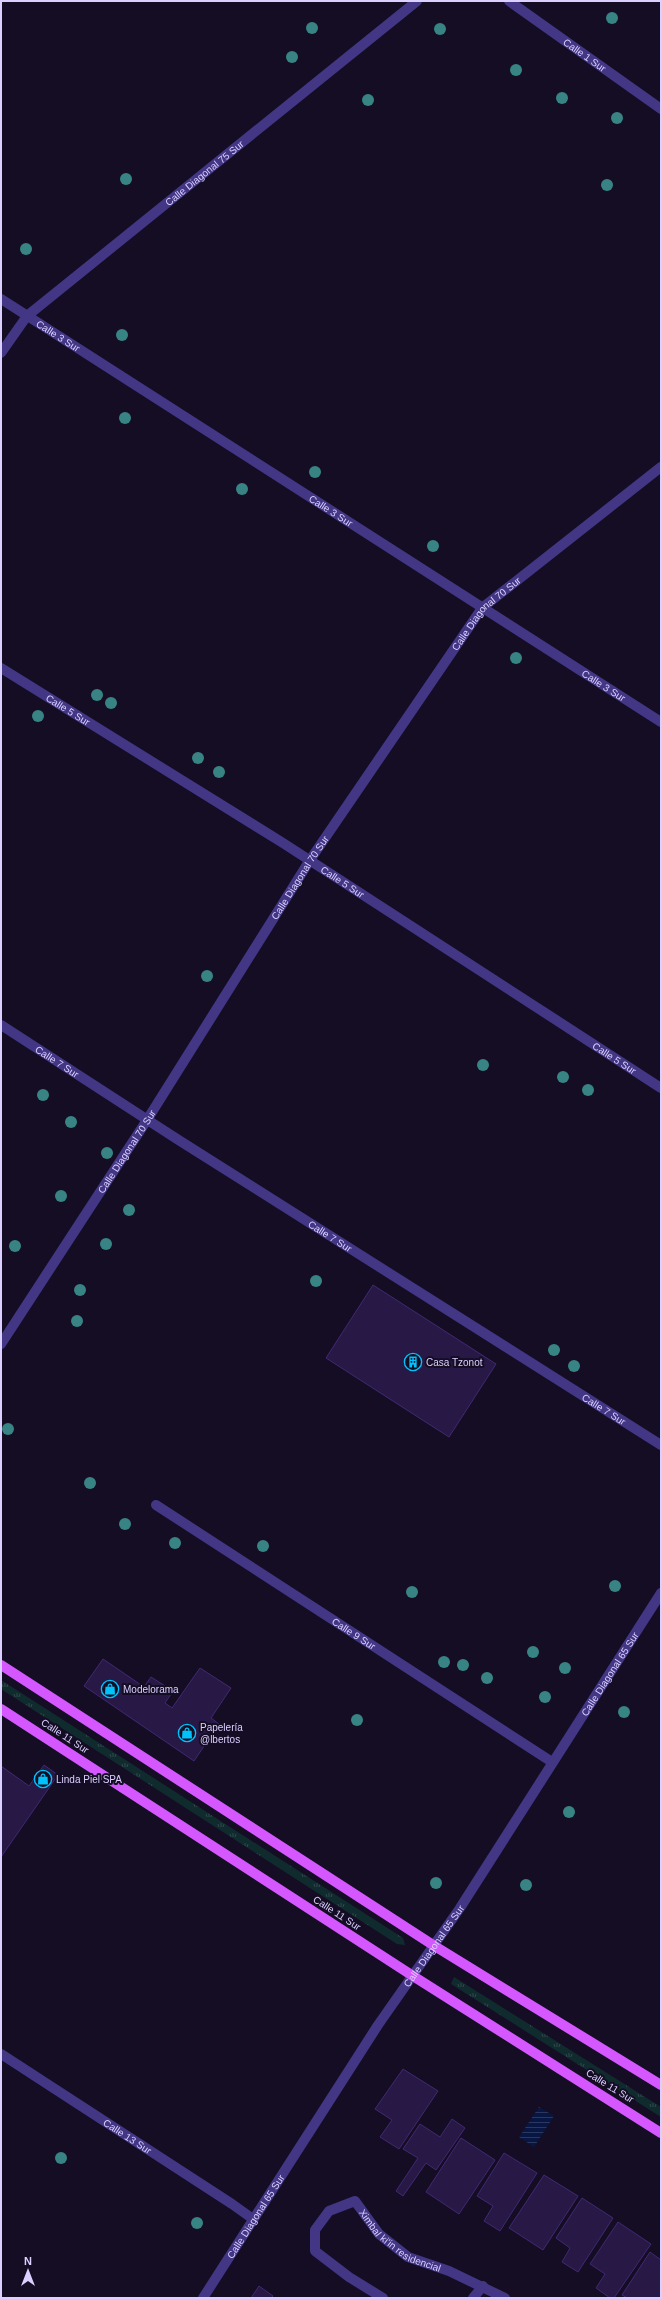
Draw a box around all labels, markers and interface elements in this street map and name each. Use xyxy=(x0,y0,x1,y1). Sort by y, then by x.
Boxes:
street label: Calle 1 Sur xyxy=(561,36,609,74)
street label: Calle Diagonal 75 Sur xyxy=(163,138,246,208)
street label: Calle 3 Sur xyxy=(34,318,83,354)
street label: Calle 3 Sur xyxy=(307,493,355,529)
street label: Calle Diagonal 70 Sur xyxy=(449,574,523,652)
street label: Calle 3 Sur xyxy=(580,667,628,704)
street label: Calle 5 Sur xyxy=(44,692,93,728)
street label: Calle Diagonal 70 Sur xyxy=(269,833,331,921)
street label: Calle 5 Sur xyxy=(319,864,367,900)
street label: Calle 5 Sur xyxy=(591,1040,639,1076)
street label: Calle 7 Sur xyxy=(33,1043,82,1080)
street label: Calle Diagonal 70 Sur xyxy=(95,1107,158,1195)
street label: Calle 7 Sur xyxy=(306,1218,355,1254)
building icon: Casa Tzonot xyxy=(403,1352,423,1372)
place label: Casa Tzonot xyxy=(426,1357,483,1368)
street label: Calle 7 Sur xyxy=(580,1391,629,1427)
street label: Calle 9 Sur xyxy=(330,1615,378,1652)
street label: Calle Diagonal 65 Sur xyxy=(579,1629,641,1718)
shop icon: Modelorama xyxy=(100,1679,120,1699)
place label: Modelorama xyxy=(123,1684,179,1695)
street label: Calle 11 Sur xyxy=(39,1717,91,1756)
place label: Papelería @lbertos xyxy=(200,1722,243,1745)
shop icon: Papelería @lbertos xyxy=(177,1723,197,1743)
shop icon: Linda Piel SPA xyxy=(33,1769,53,1789)
place label: Linda Piel SPA xyxy=(56,1774,122,1785)
street label: Calle 11 Sur xyxy=(311,1894,363,1933)
street label: Calle Diagonal 65 Sur xyxy=(401,1902,466,1989)
street label: Calle 11 Sur xyxy=(584,2067,636,2105)
street label: Calle 13 Sur xyxy=(102,2117,154,2156)
street label: Calle Diagonal 65 Sur xyxy=(224,2172,287,2260)
street label: Ximbal ki'in residencial xyxy=(357,2207,442,2273)
north arrow xyxy=(8,2251,48,2291)
text: N xyxy=(24,2255,32,2267)

